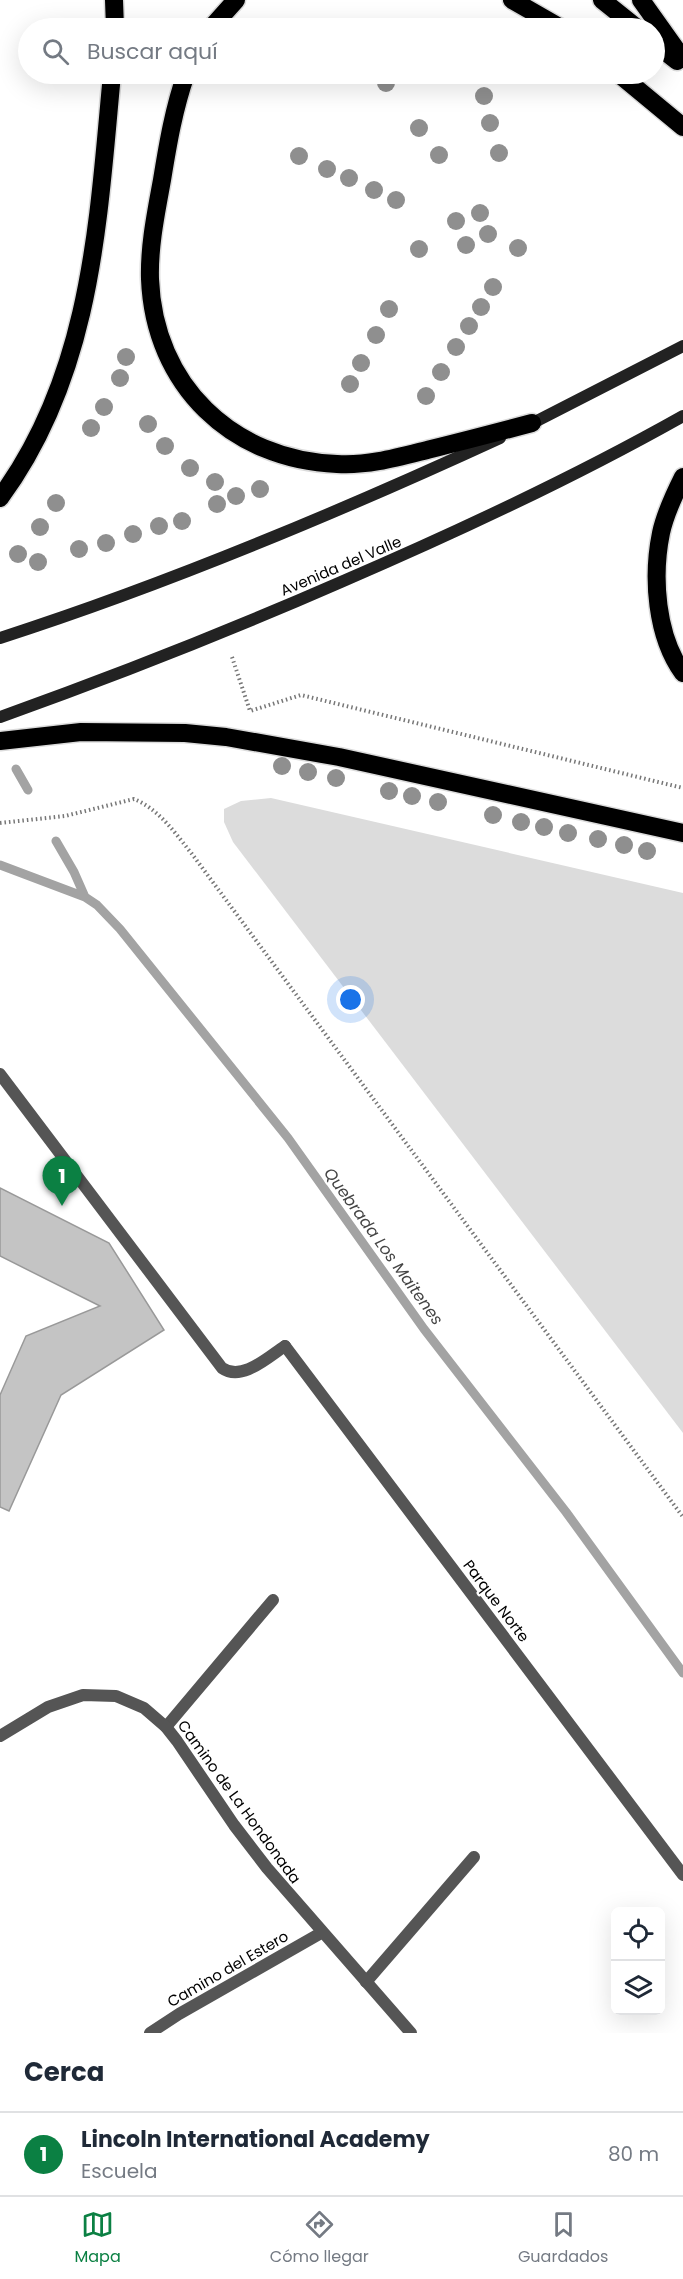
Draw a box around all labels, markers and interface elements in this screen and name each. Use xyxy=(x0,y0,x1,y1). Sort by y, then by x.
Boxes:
search box xyxy=(18,18,665,84)
icon: search xyxy=(39,35,72,68)
text: Buscar aquí xyxy=(87,36,218,67)
street label: Avenida del Valle xyxy=(277,531,405,601)
your location xyxy=(336,985,365,1014)
pin: 1 xyxy=(42,1156,82,1206)
water label: Quebrada Los Maitenes xyxy=(319,1163,449,1330)
street label: Parque Norte xyxy=(459,1555,534,1646)
street label: Camino de La Hondonada xyxy=(173,1716,306,1888)
map controls xyxy=(611,1907,665,2015)
button: locate xyxy=(611,1907,665,1961)
street label: Camino del Estero xyxy=(163,1925,292,2012)
button: layers xyxy=(611,1961,665,2015)
text: Cerca xyxy=(24,2054,104,2090)
text: Lincoln International Academy xyxy=(81,2124,430,2155)
text: 1 xyxy=(40,2140,47,2168)
text: 80 m xyxy=(608,2140,659,2168)
text: Escuela xyxy=(81,2157,157,2185)
tab: Mapa xyxy=(75,2208,121,2269)
tab: Cómo llegar xyxy=(270,2208,369,2269)
tab: Guardados xyxy=(518,2208,608,2269)

